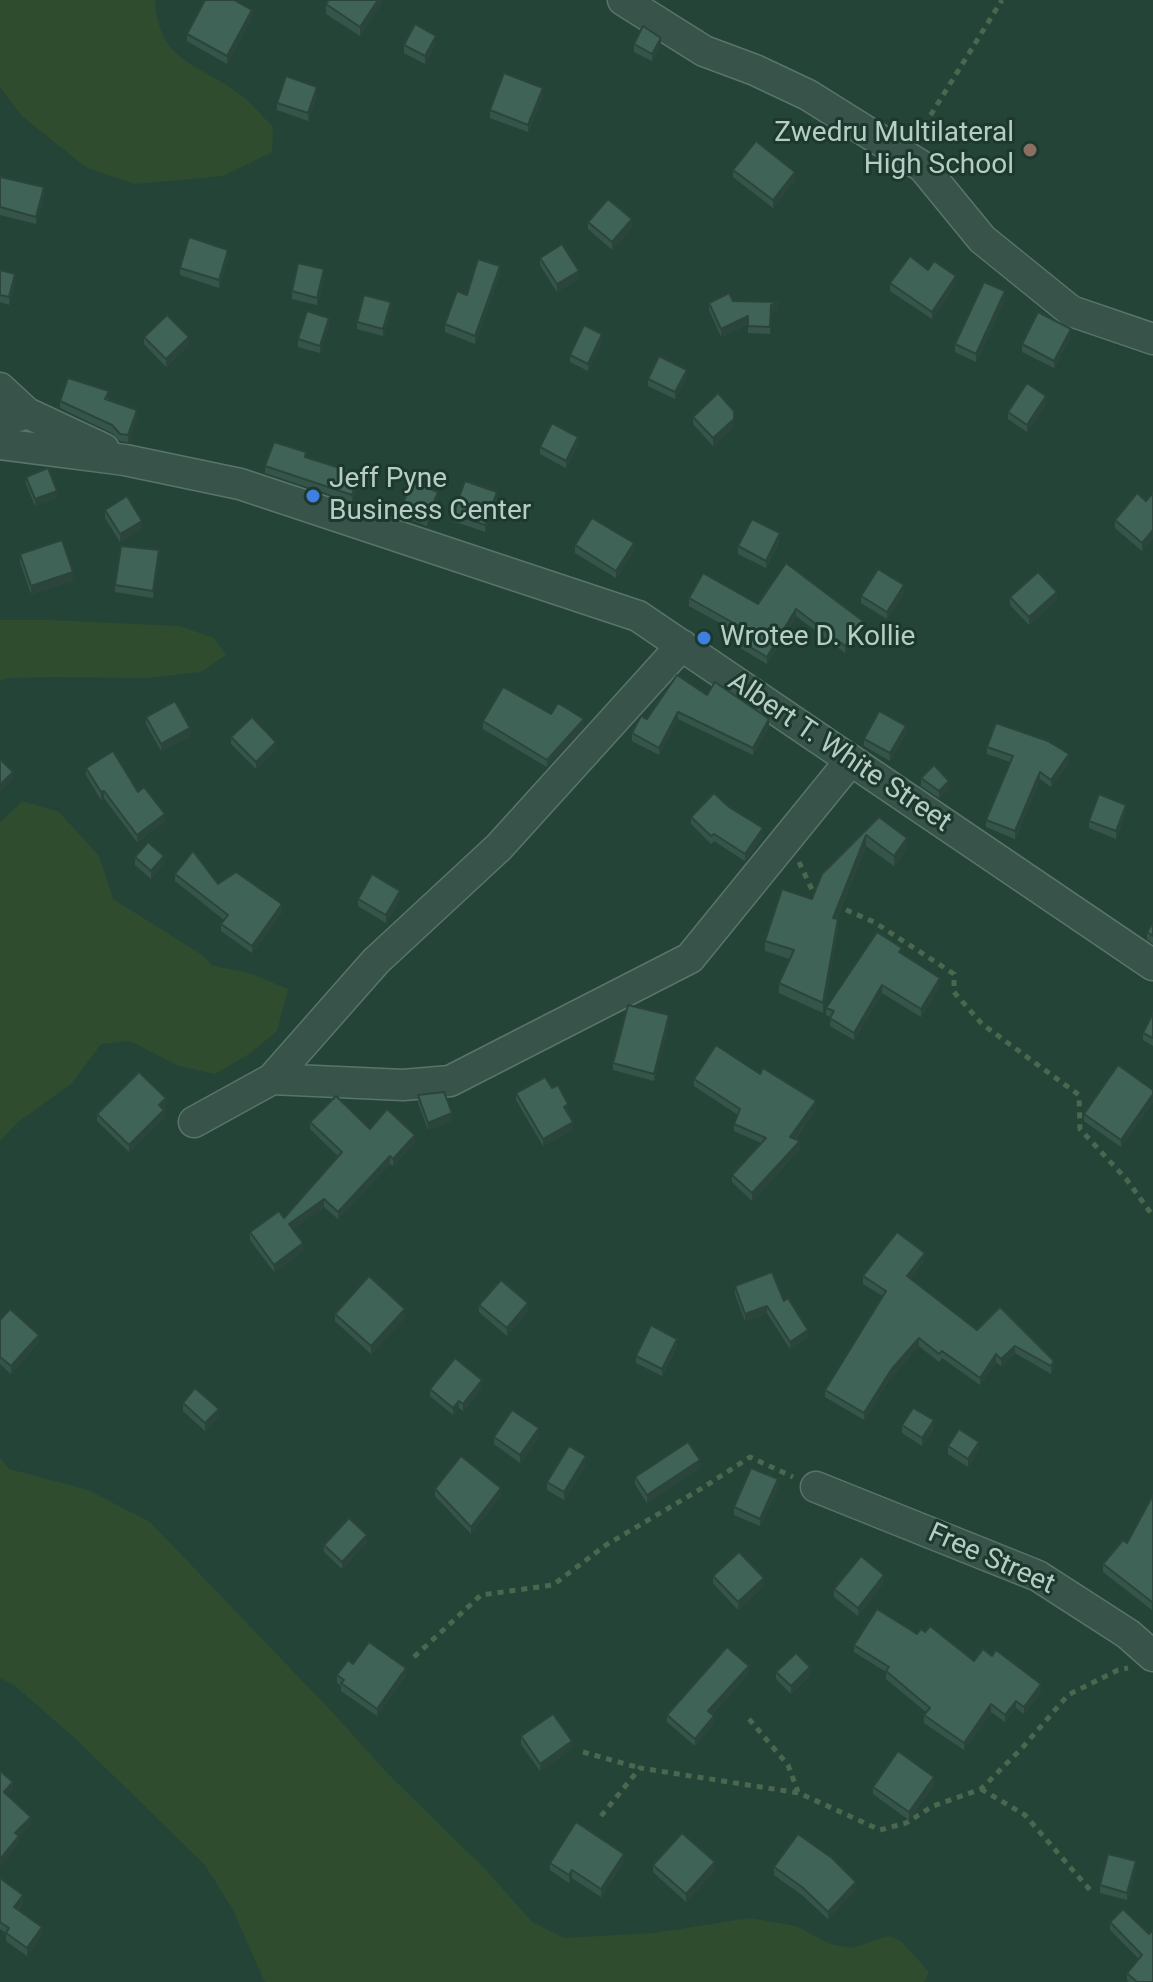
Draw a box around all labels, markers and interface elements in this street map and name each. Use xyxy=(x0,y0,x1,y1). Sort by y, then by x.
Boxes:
place label: Zwedru Multilateral High School xyxy=(774,117,1014,183)
marker: Zwedru Multilateral High School xyxy=(1021,141,1039,159)
place label: Jeff Pyne Business Center xyxy=(329,463,531,529)
marker: Jeff Pyne Business Center xyxy=(304,487,322,505)
place label: Wrotee D. Kollie xyxy=(720,621,915,655)
marker: Wrotee D. Kollie xyxy=(695,629,713,647)
street label: Albert T. White Street xyxy=(721,666,957,840)
street label: Free Street xyxy=(923,1517,1059,1603)

